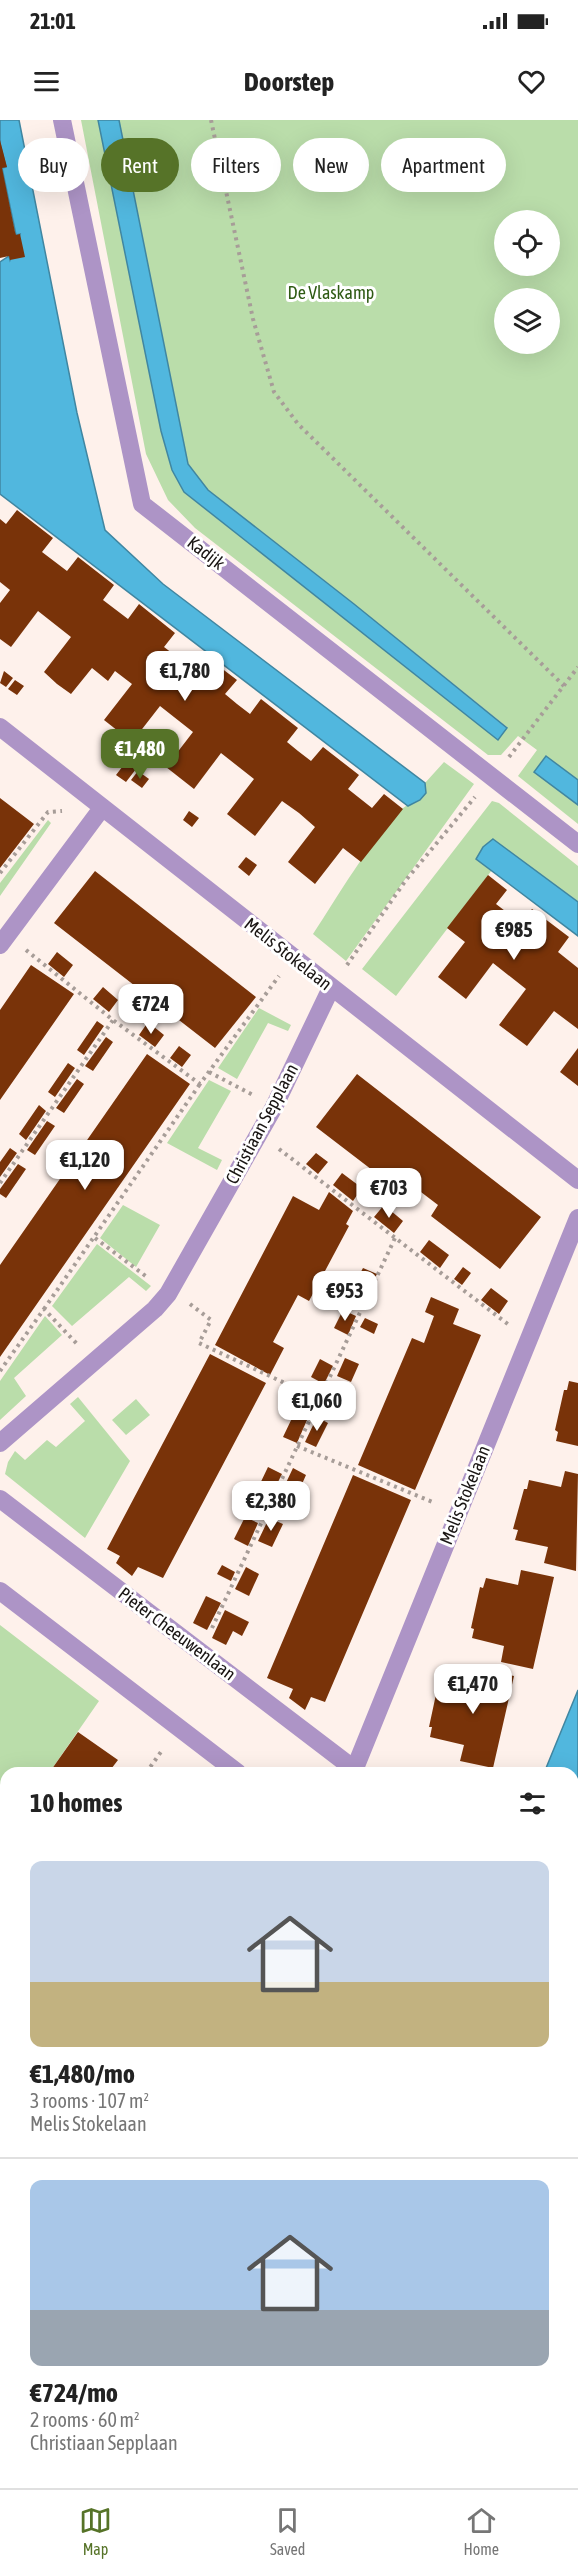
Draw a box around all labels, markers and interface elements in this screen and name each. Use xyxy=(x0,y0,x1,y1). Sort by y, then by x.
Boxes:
text: 21:01 xyxy=(30,8,76,34)
icon: menu xyxy=(30,65,63,98)
icon: heart xyxy=(515,65,548,98)
text: Doorstep xyxy=(244,66,334,97)
chip: Buy xyxy=(18,138,89,192)
chip: Rent xyxy=(101,138,179,192)
chip: Filters xyxy=(191,138,281,192)
chip: New xyxy=(293,138,369,192)
chip: Apartment xyxy=(381,138,506,192)
map controls xyxy=(494,210,560,354)
button: locate xyxy=(494,210,560,276)
park label: De Vlaskamp xyxy=(288,282,374,303)
button: layers xyxy=(494,288,560,354)
street label: Kadijk xyxy=(183,532,229,574)
pin: €1,780 xyxy=(136,651,234,702)
text: €1,780 xyxy=(160,659,210,682)
pin: €1,480 xyxy=(91,729,189,780)
text: €1,480 xyxy=(115,737,165,760)
pin: €985 xyxy=(478,910,550,961)
street label: Melis Stokelaan xyxy=(240,913,336,994)
text: €985 xyxy=(495,918,533,941)
pin: €724 xyxy=(115,984,187,1035)
text: €724 xyxy=(132,992,170,1015)
street label: Christiaan Sepplaan xyxy=(221,1060,302,1187)
pin: €1,120 xyxy=(36,1140,134,1191)
text: €1,120 xyxy=(60,1148,110,1171)
pin: €703 xyxy=(353,1168,425,1219)
text: €703 xyxy=(370,1176,408,1199)
pin: €953 xyxy=(309,1271,381,1322)
text: €953 xyxy=(326,1279,364,1302)
pin: €1,060 xyxy=(268,1381,366,1432)
text: €1,060 xyxy=(292,1389,342,1412)
street label: Melis Stokelaan xyxy=(435,1442,494,1547)
pin: €2,380 xyxy=(222,1481,320,1532)
text: €2,380 xyxy=(246,1489,296,1512)
street label: Pieter Cheeuwenlaan xyxy=(115,1583,240,1684)
pin: €1,470 xyxy=(424,1664,522,1715)
text: €1,470 xyxy=(448,1672,498,1695)
icon: filters xyxy=(516,1787,549,1820)
text: 10 homes xyxy=(30,1788,123,1818)
icon: home xyxy=(236,1900,344,2008)
text: €1,480/mo xyxy=(30,2059,135,2089)
text: 3 rooms · 107 m² xyxy=(30,2089,149,2112)
text: Melis Stokelaan xyxy=(30,2112,147,2135)
icon: home xyxy=(236,2219,344,2327)
text: €724/mo xyxy=(30,2378,118,2408)
text: 2 rooms · 60 m² xyxy=(30,2408,140,2431)
text: Christiaan Sepplaan xyxy=(30,2431,178,2454)
tab: Map xyxy=(79,2504,112,2558)
tab: Saved xyxy=(270,2504,305,2558)
tab: Home xyxy=(463,2504,499,2558)

